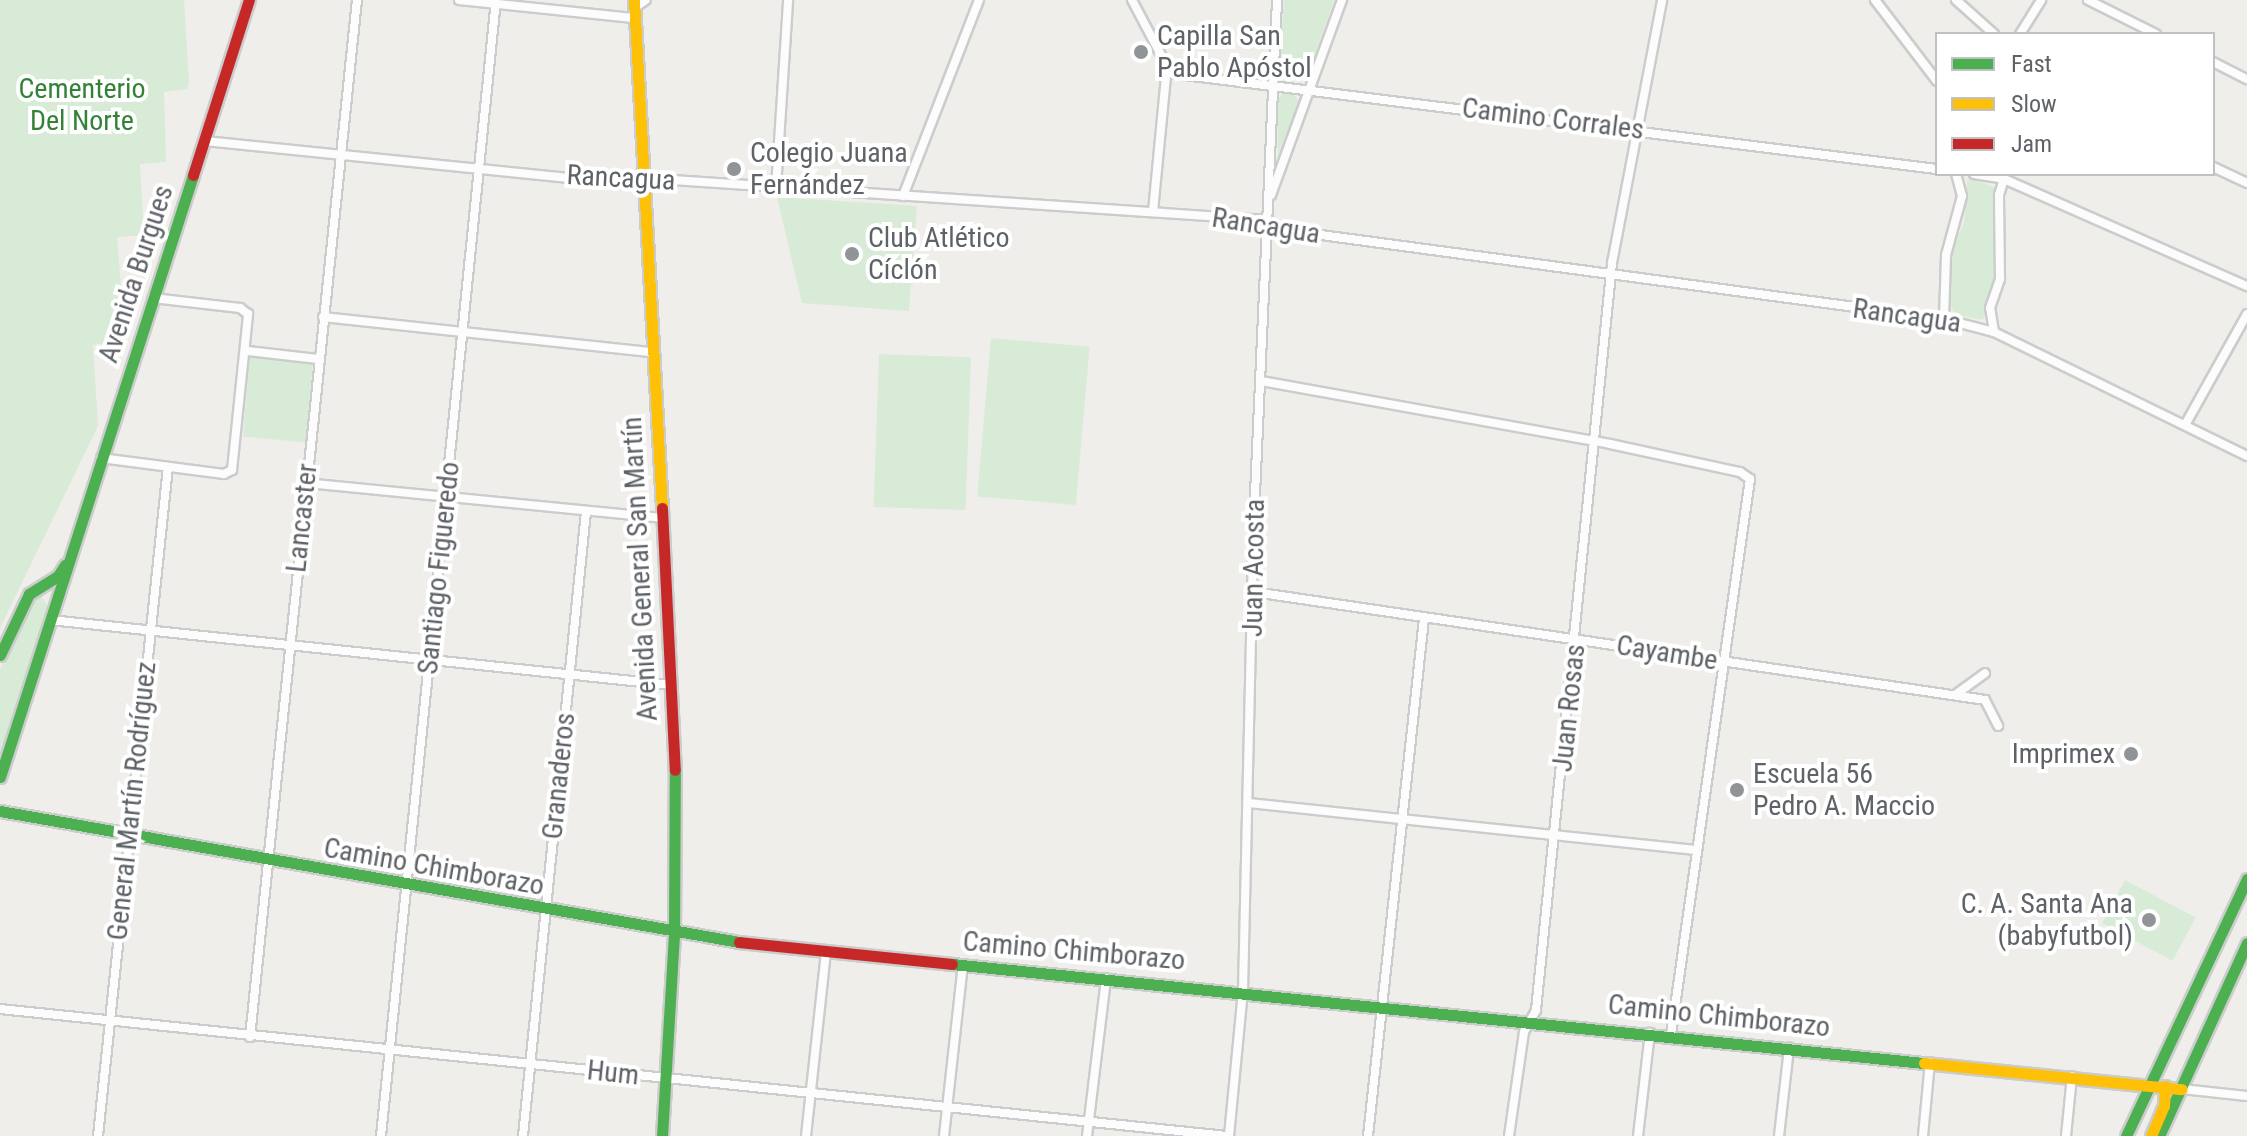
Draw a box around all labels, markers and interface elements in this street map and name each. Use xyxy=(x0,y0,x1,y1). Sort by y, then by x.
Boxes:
place label: Capilla San Pablo Apóstol xyxy=(1157,19,1312,85)
legend xyxy=(1935,32,2215,176)
marker: Capilla San Pablo Apóstol xyxy=(1132,43,1150,61)
text: Fast xyxy=(2011,50,2052,78)
park label: Cementerio Del Norte xyxy=(18,72,146,138)
text: Slow xyxy=(2011,90,2057,118)
street label: Camino Corrales xyxy=(1460,91,1646,147)
text: Jam xyxy=(2011,130,2052,158)
place label: Colegio Juana Fernández xyxy=(750,136,908,202)
street label: Rancagua xyxy=(566,158,676,198)
marker: Colegio Juana Fernández xyxy=(725,160,743,178)
street label: Avenida Burgues xyxy=(92,181,180,367)
street label: Rancagua xyxy=(1210,201,1322,251)
place label: Club Atlético Cíclón xyxy=(868,221,1010,287)
marker: Club Atlético Cíclón xyxy=(843,245,861,263)
street label: Rancagua xyxy=(1851,292,1963,340)
street label: Avenida General San Martín xyxy=(615,416,665,722)
street label: Santiago Figueredo xyxy=(411,460,467,676)
street label: Lancaster xyxy=(280,462,324,574)
street label: Juan Acosta xyxy=(1236,499,1272,637)
street label: Cayambe xyxy=(1614,628,1720,678)
street label: Juan Rosas xyxy=(1546,642,1592,774)
street label: General Martín Rodríguez xyxy=(101,660,163,942)
street label: Granaderos xyxy=(536,711,582,841)
place label: Imprimex xyxy=(2012,737,2115,771)
marker: Imprimex xyxy=(2122,745,2140,763)
place label: Escuela 56 Pedro A. Maccio xyxy=(1753,757,1935,823)
marker: Escuela 56 Pedro A. Maccio xyxy=(1728,781,1746,799)
street label: Camino Chimborazo xyxy=(321,831,547,903)
place label: C. A. Santa Ana (babyfutbol) xyxy=(1961,887,2133,953)
marker: C. A. Santa Ana (babyfutbol) xyxy=(2140,911,2158,929)
street label: Camino Chimborazo xyxy=(961,925,1187,977)
street label: Camino Chimborazo xyxy=(1606,988,1832,1044)
street label: Hum xyxy=(585,1054,641,1092)

